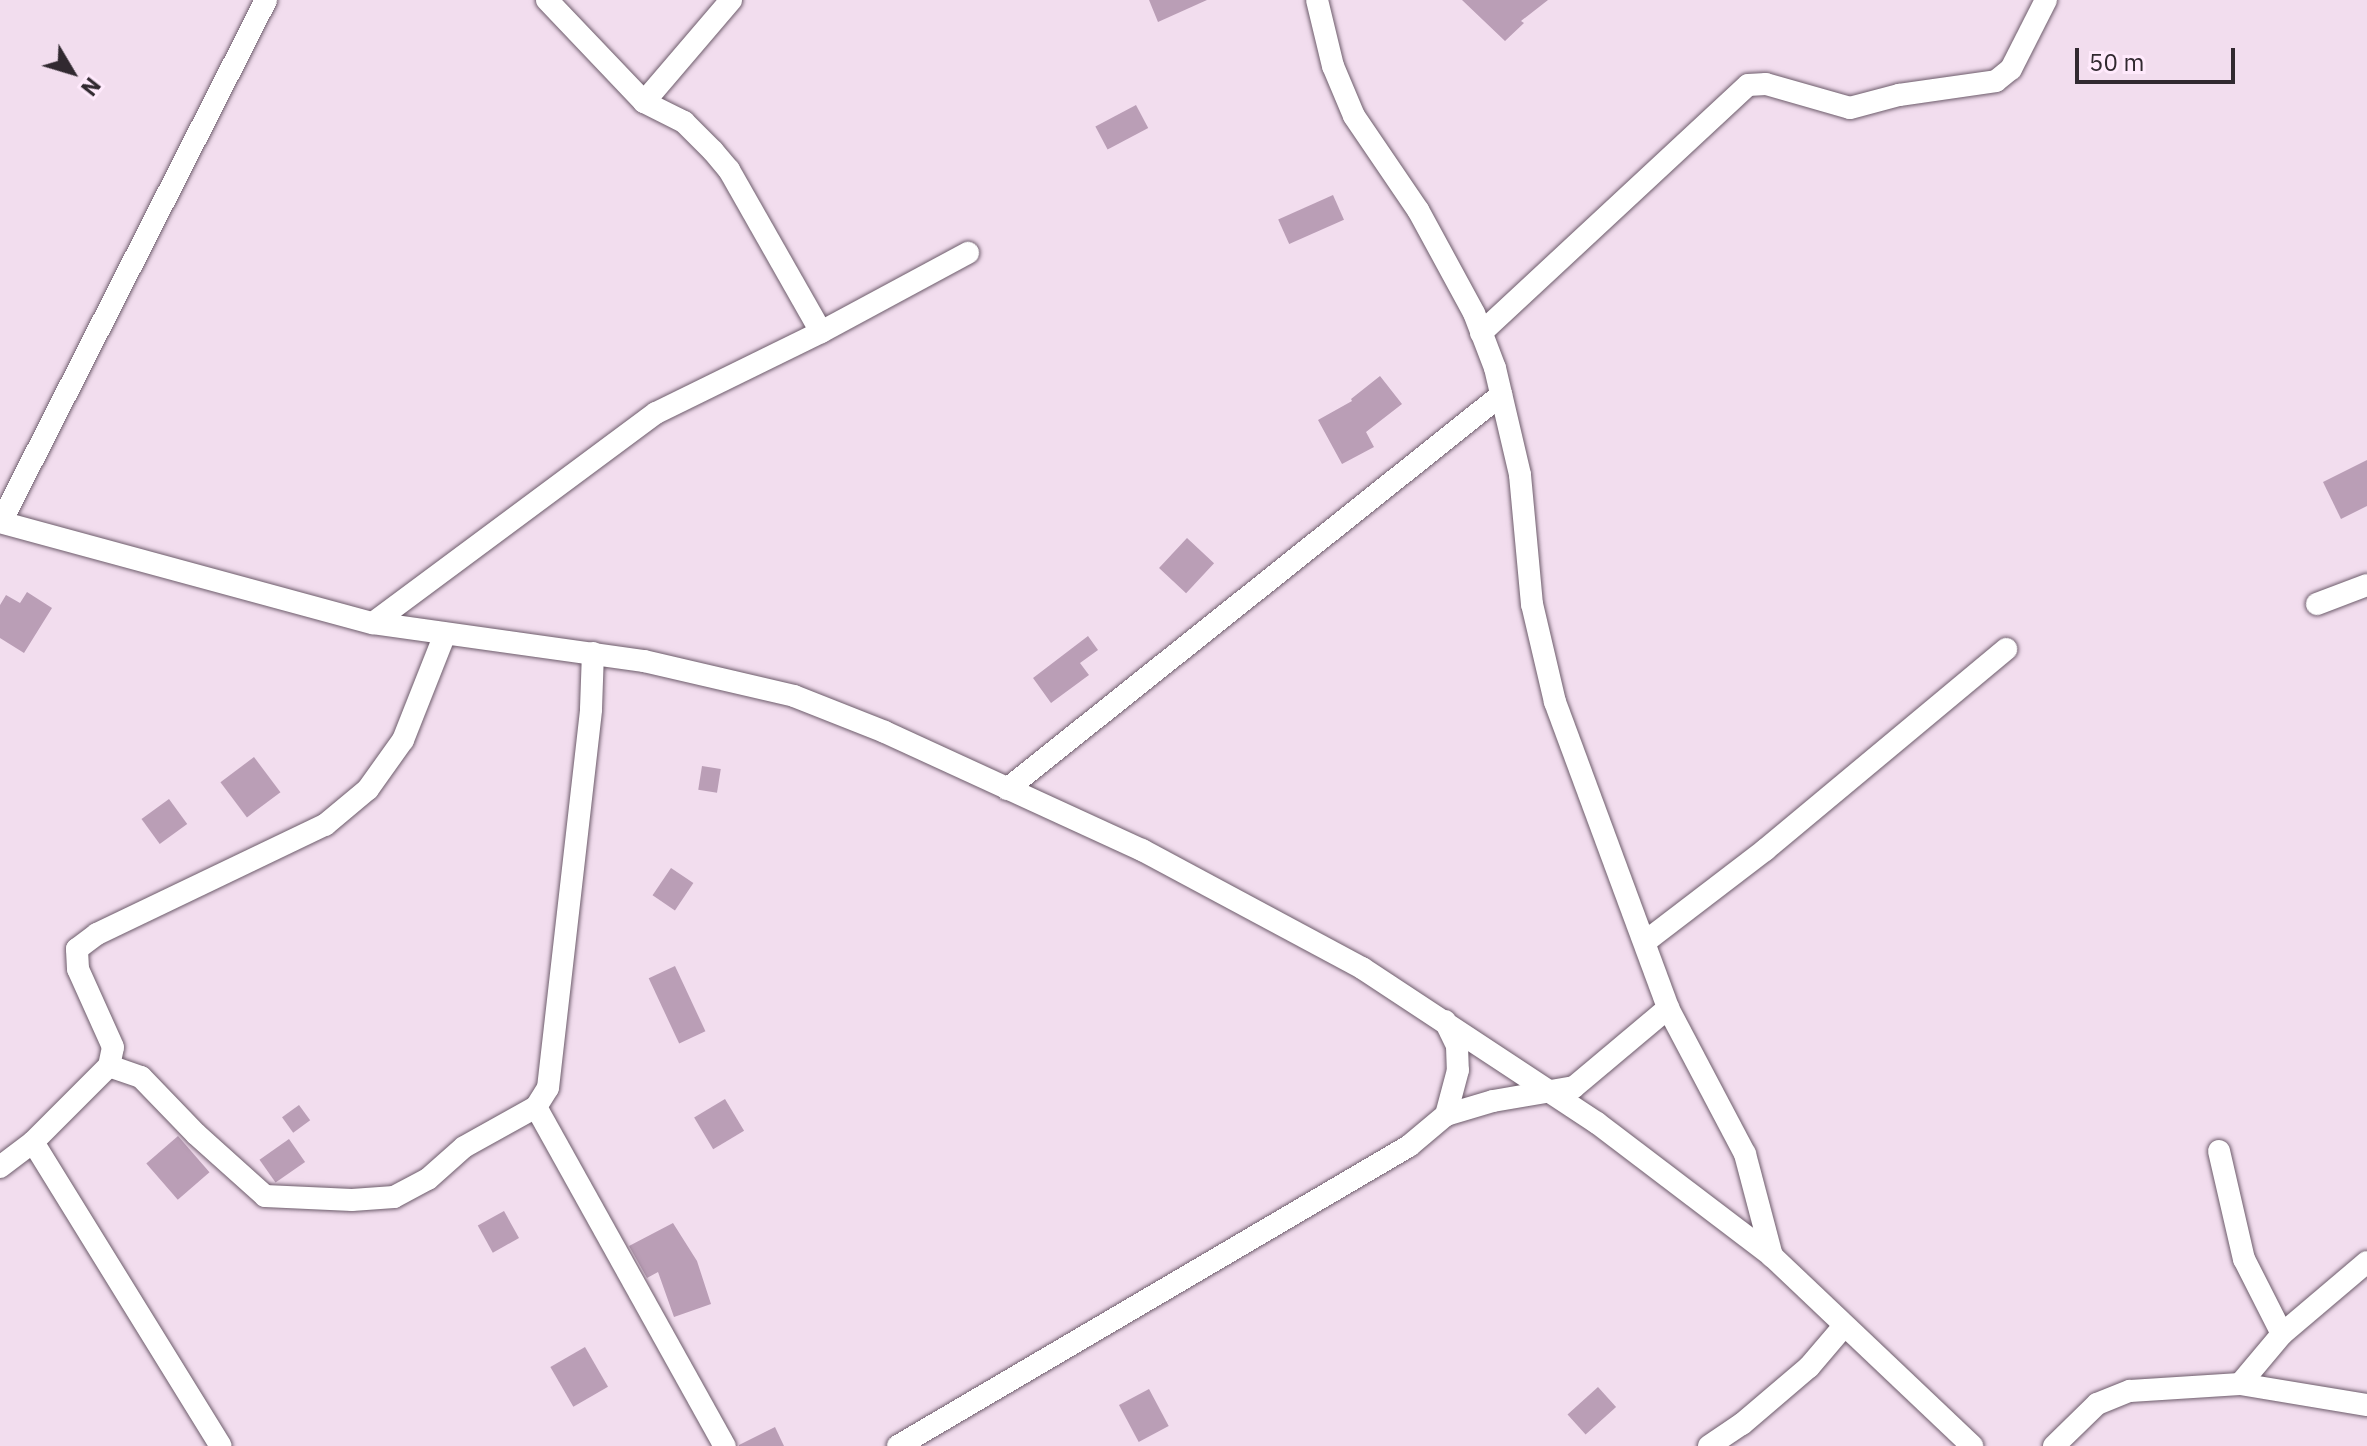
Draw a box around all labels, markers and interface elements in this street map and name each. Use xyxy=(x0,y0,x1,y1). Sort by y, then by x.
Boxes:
north arrow xyxy=(32,32,112,112)
scale bar xyxy=(2079,32,2239,82)
text: 50 m xyxy=(2089,46,2144,78)
text: N xyxy=(75,72,108,102)

